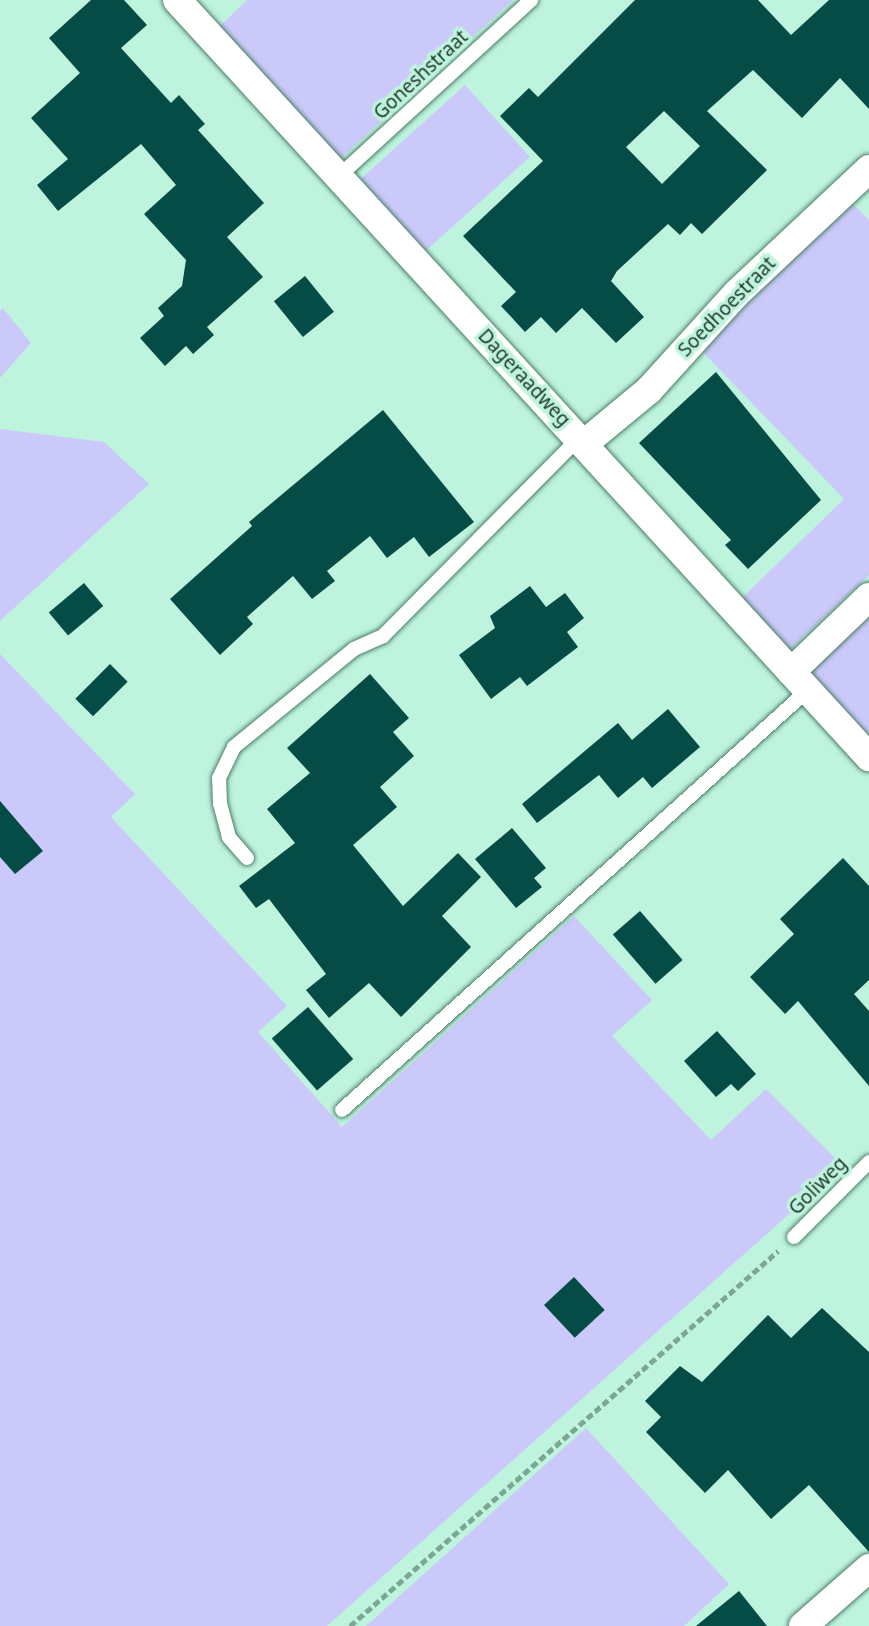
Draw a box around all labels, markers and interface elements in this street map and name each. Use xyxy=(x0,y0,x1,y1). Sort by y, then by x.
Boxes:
street label: Goneshstraat xyxy=(369,26,473,124)
street label: Soedhoestraat xyxy=(674,252,780,362)
street label: Dageraadweg xyxy=(473,325,575,431)
street label: Goliweg xyxy=(784,1152,852,1220)

